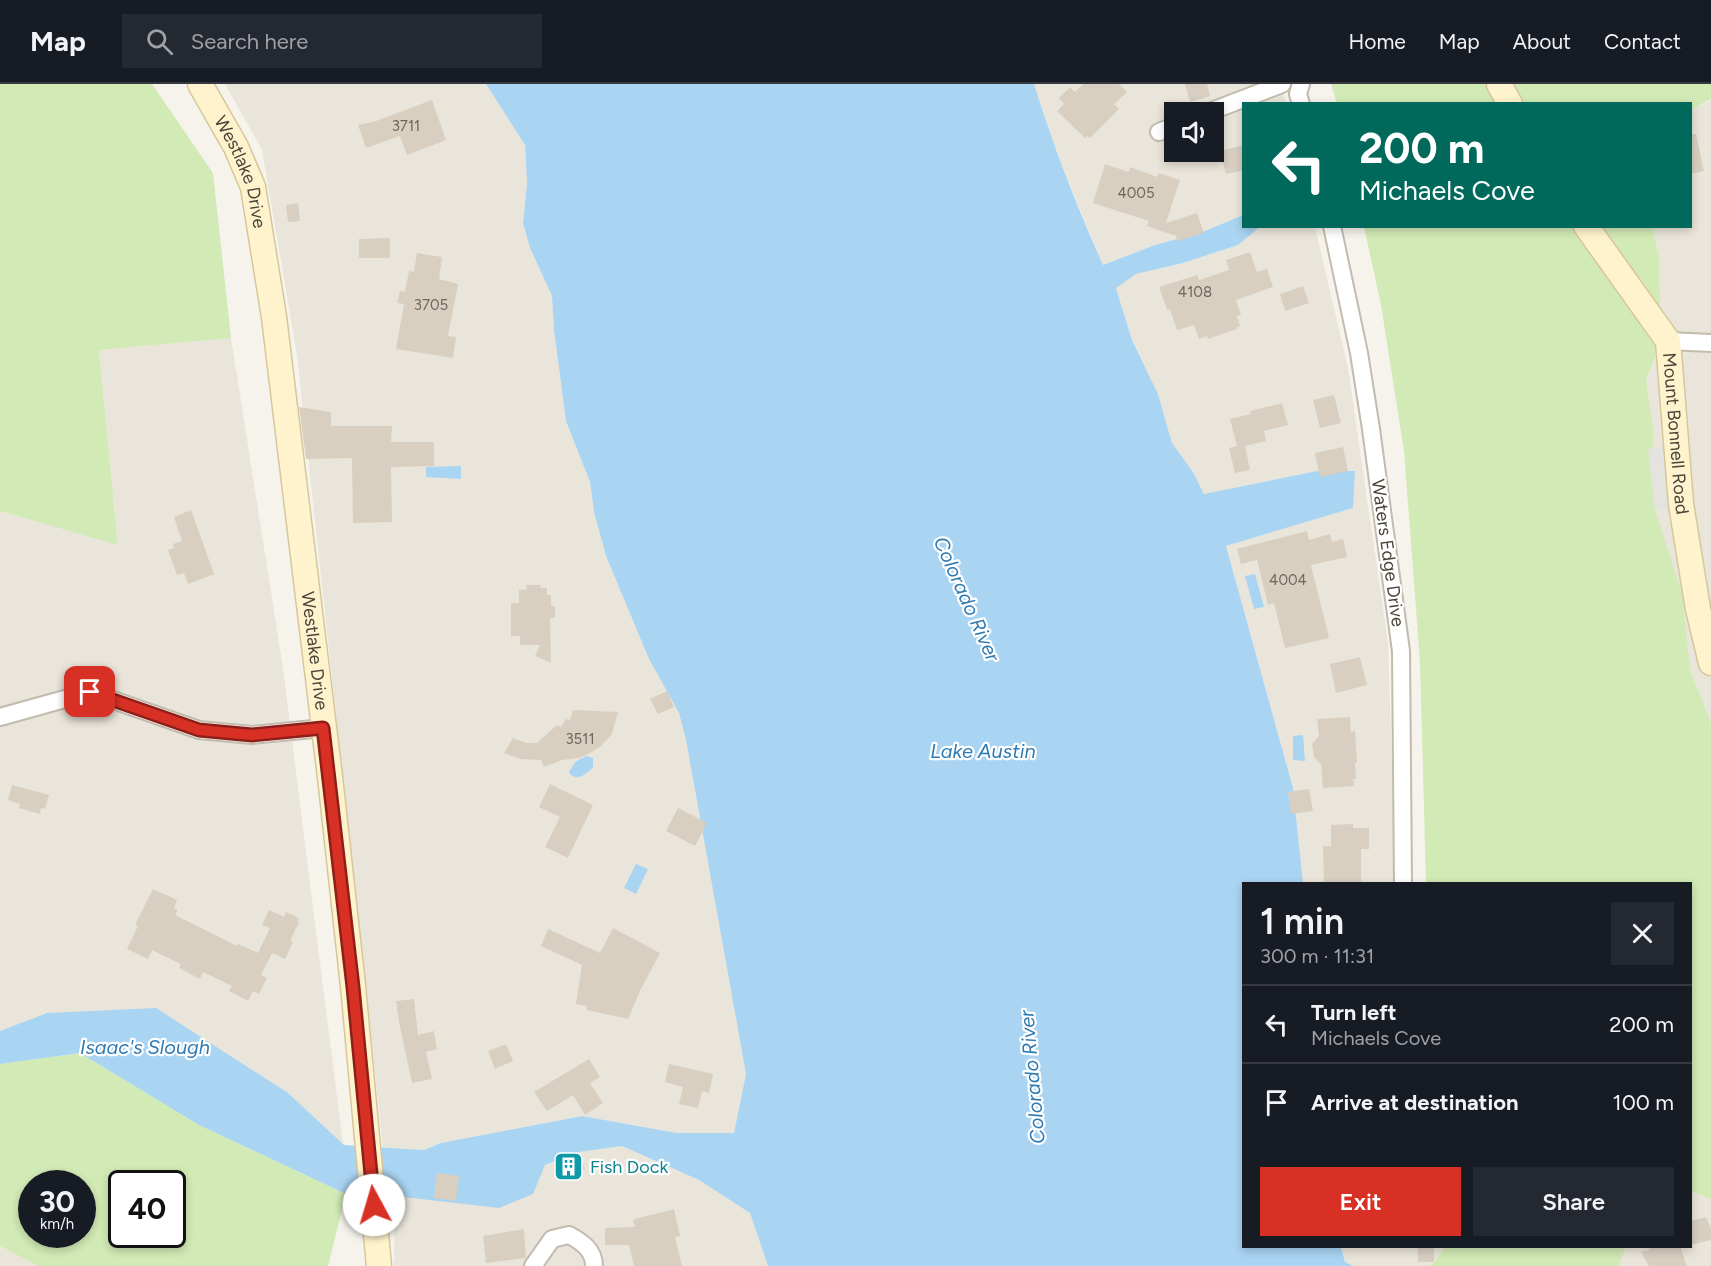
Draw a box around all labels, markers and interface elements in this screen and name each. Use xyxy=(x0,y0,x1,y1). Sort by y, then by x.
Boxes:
search box xyxy=(122,14,542,68)
text: Map xyxy=(30,24,86,58)
icon: search xyxy=(143,25,176,58)
text: Search here xyxy=(191,28,308,55)
text: Home xyxy=(1349,29,1406,54)
text: Map xyxy=(1439,29,1480,54)
text: About xyxy=(1513,29,1571,54)
text: Contact xyxy=(1604,29,1681,54)
map controls xyxy=(1164,102,1224,162)
button: sound xyxy=(1164,102,1224,162)
street label: Westlake Drive xyxy=(209,112,271,230)
house number: 3711 xyxy=(392,117,420,135)
text: 200 m xyxy=(1359,123,1484,174)
icon: left xyxy=(1260,126,1338,204)
text: Michaels Cove xyxy=(1359,174,1535,207)
house number: 4005 xyxy=(1117,184,1155,202)
house number: 4108 xyxy=(1178,283,1212,301)
house number: 3705 xyxy=(414,296,448,314)
street label: Mount Bonnell Road xyxy=(1658,352,1694,516)
street label: Waters Edge Drive xyxy=(1367,478,1409,628)
water label: Colorado River xyxy=(929,533,1006,666)
house number: 4004 xyxy=(1269,571,1307,589)
street label: Westlake Drive xyxy=(297,590,333,712)
pin xyxy=(64,666,115,717)
icon: arrive xyxy=(73,675,106,708)
house number: 3511 xyxy=(565,730,595,748)
water label: Lake Austin xyxy=(930,739,1036,763)
text: 1 min xyxy=(1260,900,1344,943)
button: close xyxy=(1611,902,1674,965)
text: 300 m · 11:31 xyxy=(1260,944,1374,968)
text: Turn left xyxy=(1311,999,1397,1026)
water label: Colorado River xyxy=(1014,1008,1050,1145)
icon: left xyxy=(1260,1008,1293,1041)
text: 200 m xyxy=(1609,1011,1674,1038)
text: Michaels Cove xyxy=(1311,1026,1441,1050)
water label: Isaac's Slough xyxy=(80,1035,210,1059)
icon: arrive xyxy=(1260,1086,1293,1119)
text: Arrive at destination xyxy=(1311,1089,1519,1116)
text: 100 m xyxy=(1613,1089,1674,1116)
building icon: Fish Dock xyxy=(553,1151,585,1183)
place label: Fish Dock xyxy=(590,1156,668,1178)
button: Exit xyxy=(1260,1167,1461,1236)
button: Share xyxy=(1473,1167,1674,1236)
speed limit sign: 40 xyxy=(108,1170,186,1248)
position arrow xyxy=(342,1173,406,1237)
text: 30 xyxy=(39,1183,75,1220)
text: km/h xyxy=(40,1215,74,1233)

